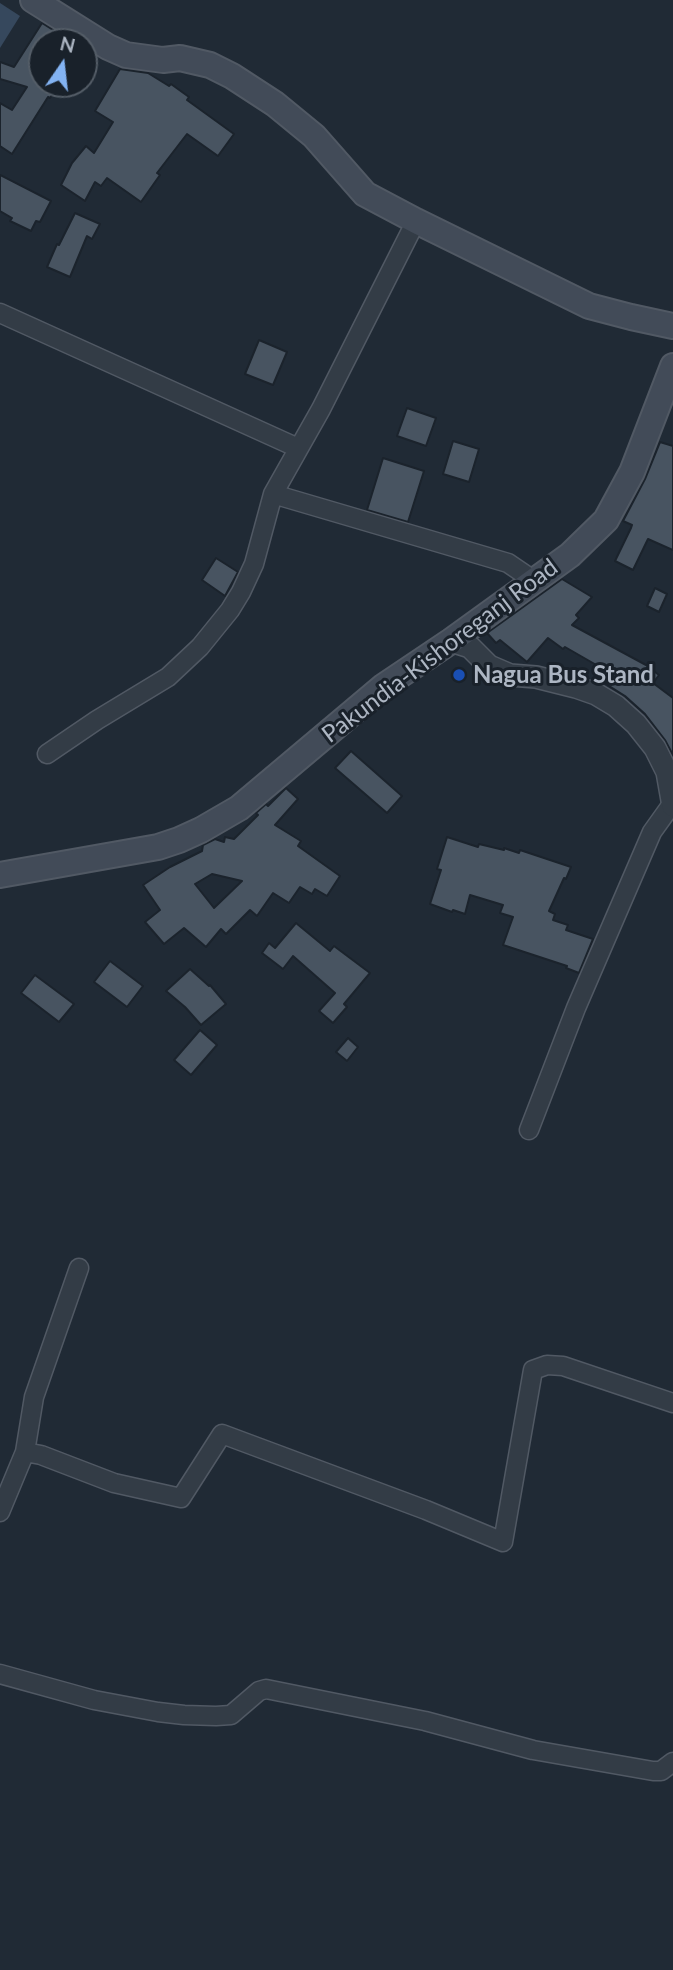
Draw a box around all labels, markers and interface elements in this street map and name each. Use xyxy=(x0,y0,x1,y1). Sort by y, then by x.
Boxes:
north arrow xyxy=(28,28,98,98)
text: N xyxy=(58,31,78,57)
street label: Pakundia-Kishoreganj Road xyxy=(316,553,564,749)
place label: Nagua Bus Stand xyxy=(473,661,654,689)
marker: Nagua Bus Stand xyxy=(451,667,467,683)

